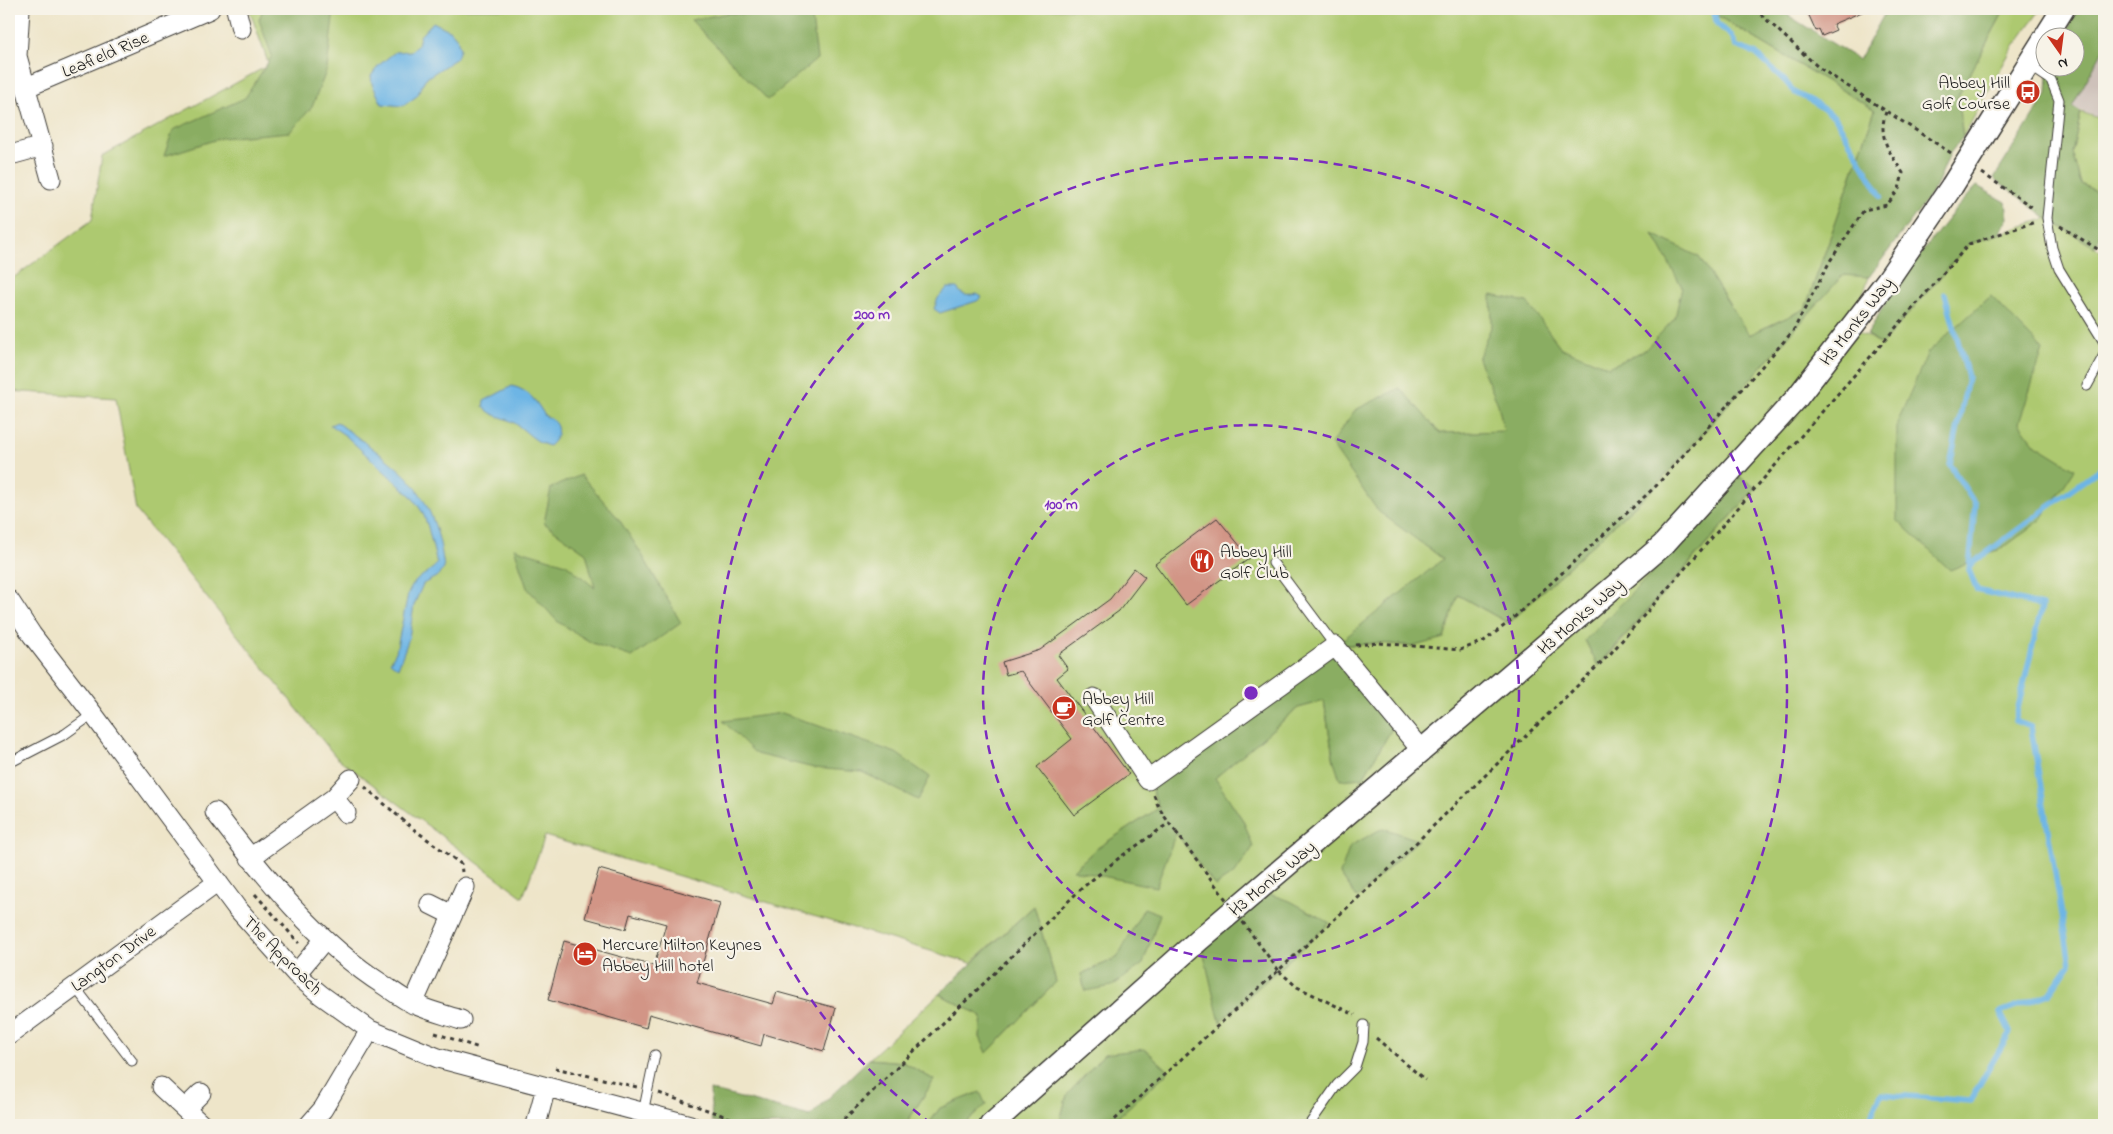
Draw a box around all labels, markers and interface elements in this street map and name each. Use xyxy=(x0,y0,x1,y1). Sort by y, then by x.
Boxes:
street label: Leafield Rise xyxy=(58,26,154,86)
north arrow xyxy=(2036,28,2086,78)
text: N xyxy=(2056,52,2070,74)
place label: Abbey Hill Golf Course xyxy=(1922,71,2011,118)
bus stop icon: Abbey Hill Golf Course xyxy=(2015,79,2041,105)
street label: H3 Monks Way xyxy=(1814,272,1901,372)
text: 200 m xyxy=(853,304,890,326)
text: 100 m xyxy=(1044,494,1078,516)
place label: Abbey Hill Golf Club xyxy=(1220,540,1292,587)
restaurant icon: Abbey Hill Golf Club xyxy=(1189,548,1215,574)
street label: H3 Monks Way xyxy=(1532,573,1630,662)
centre of rings xyxy=(1242,684,1260,702)
place label: Abbey Hill Golf Centre xyxy=(1082,687,1165,734)
cafe icon: Abbey Hill Golf Centre xyxy=(1051,695,1077,721)
street label: H3 Monks Way xyxy=(1224,835,1323,924)
street label: The Approach xyxy=(236,911,327,1002)
street label: Langton Drive xyxy=(66,919,163,1000)
place label: Mercure Milton Keynes Abbey Hill hotel xyxy=(602,933,762,980)
hotel icon: Mercure Milton Keynes Abbey Hill hotel xyxy=(572,941,598,967)

